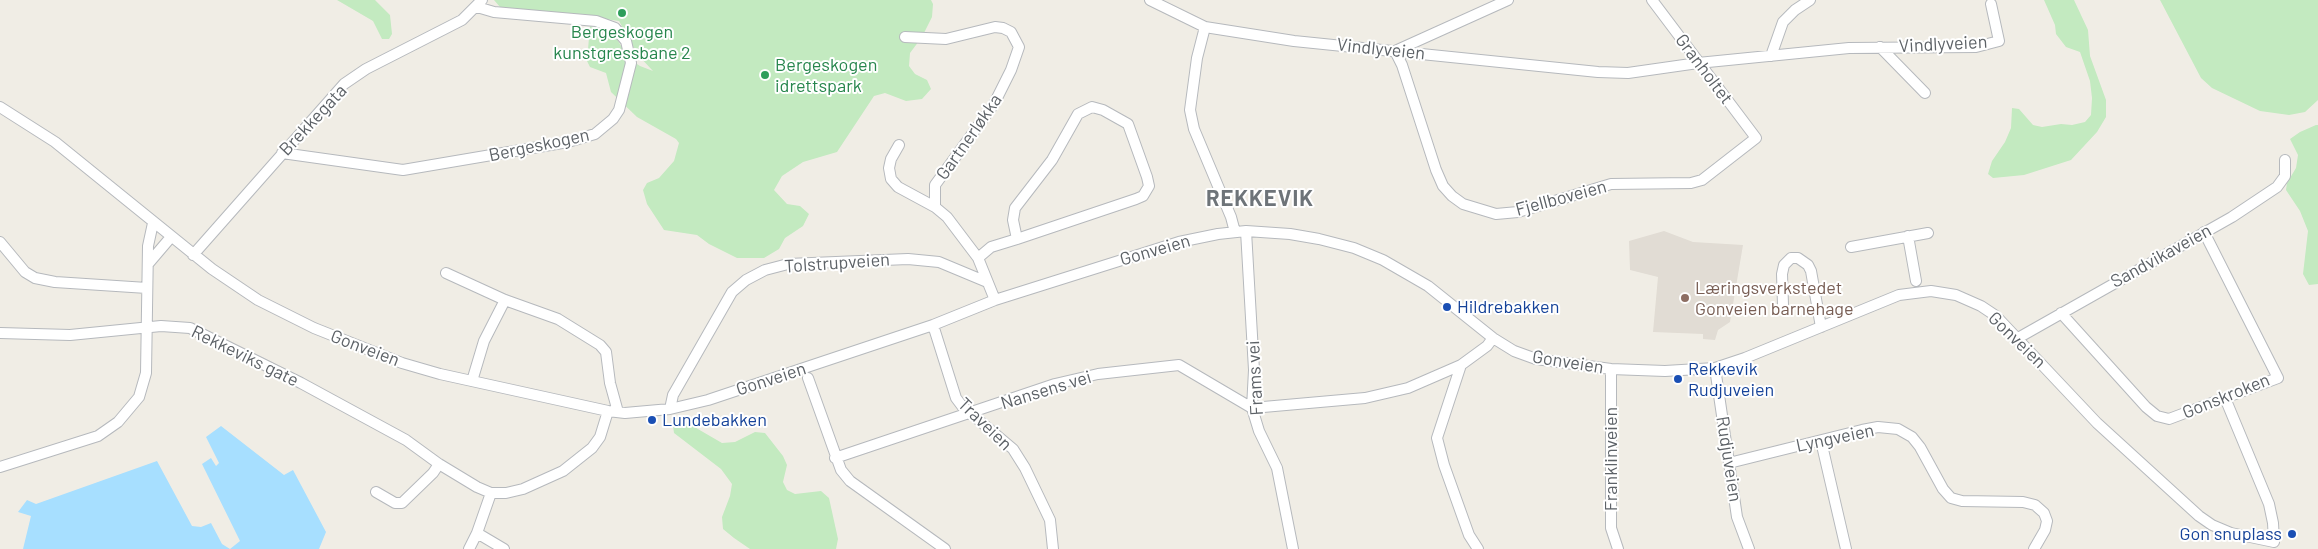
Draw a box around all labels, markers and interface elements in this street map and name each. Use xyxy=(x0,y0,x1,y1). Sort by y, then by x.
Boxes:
marker: Bergeskogen kunstgressbane 2 xyxy=(616,7,628,19)
place label: Bergeskogen kunstgressbane 2 xyxy=(553,21,691,64)
street label: Granholtet xyxy=(1671,30,1737,108)
street label: Vindlyveien xyxy=(1898,31,1988,57)
street label: Vindlyveien xyxy=(1336,34,1426,64)
place label: Bergeskogen idrettspark xyxy=(775,54,877,96)
marker: Bergeskogen idrettspark xyxy=(759,69,771,81)
street label: Brekkegata xyxy=(275,80,351,160)
street label: Gartnerløkka xyxy=(932,90,1006,184)
street label: Bergeskogen xyxy=(487,124,591,166)
street label: Fjellboveien xyxy=(1513,175,1609,221)
district label: REKKEVIK xyxy=(1205,186,1315,212)
street label: Sandvikaveien xyxy=(2107,219,2215,293)
street label: Gonveien xyxy=(1117,230,1193,270)
street label: Tolstrupveien xyxy=(783,249,891,277)
place label: Læringsverkstedet Gonveien barnehage xyxy=(1695,277,1854,320)
marker: Læringsverkstedet Gonveien barnehage xyxy=(1679,292,1691,304)
place label: Hildrebakken xyxy=(1457,296,1559,318)
marker: Hildrebakken xyxy=(1441,301,1453,313)
street label: Gonveien xyxy=(1984,307,2050,373)
street label: Rekkeviks gate xyxy=(188,321,302,391)
street label: Gonveien xyxy=(327,325,403,371)
street label: Frams vei xyxy=(1242,340,1268,416)
street label: Gonveien xyxy=(1531,346,1605,378)
street label: Gonveien xyxy=(733,358,809,400)
place label: Rekkevik Rudjuveien xyxy=(1688,358,1774,400)
street label: Nansens vei xyxy=(998,366,1094,414)
street label: Gonskroken xyxy=(2179,369,2273,423)
marker: Rekkevik Rudjuveien xyxy=(1672,373,1684,385)
street label: Traveien xyxy=(954,393,1016,455)
street label: Franklinveien xyxy=(1600,407,1622,511)
place label: Lundebakken xyxy=(662,409,767,431)
marker: Lundebakken xyxy=(646,414,658,426)
street label: Rudjuveien xyxy=(1712,415,1746,503)
street label: Lyngveien xyxy=(1794,419,1876,457)
place label: Gon snuplass xyxy=(2180,523,2282,545)
marker: Gon snuplass xyxy=(2286,528,2298,540)

